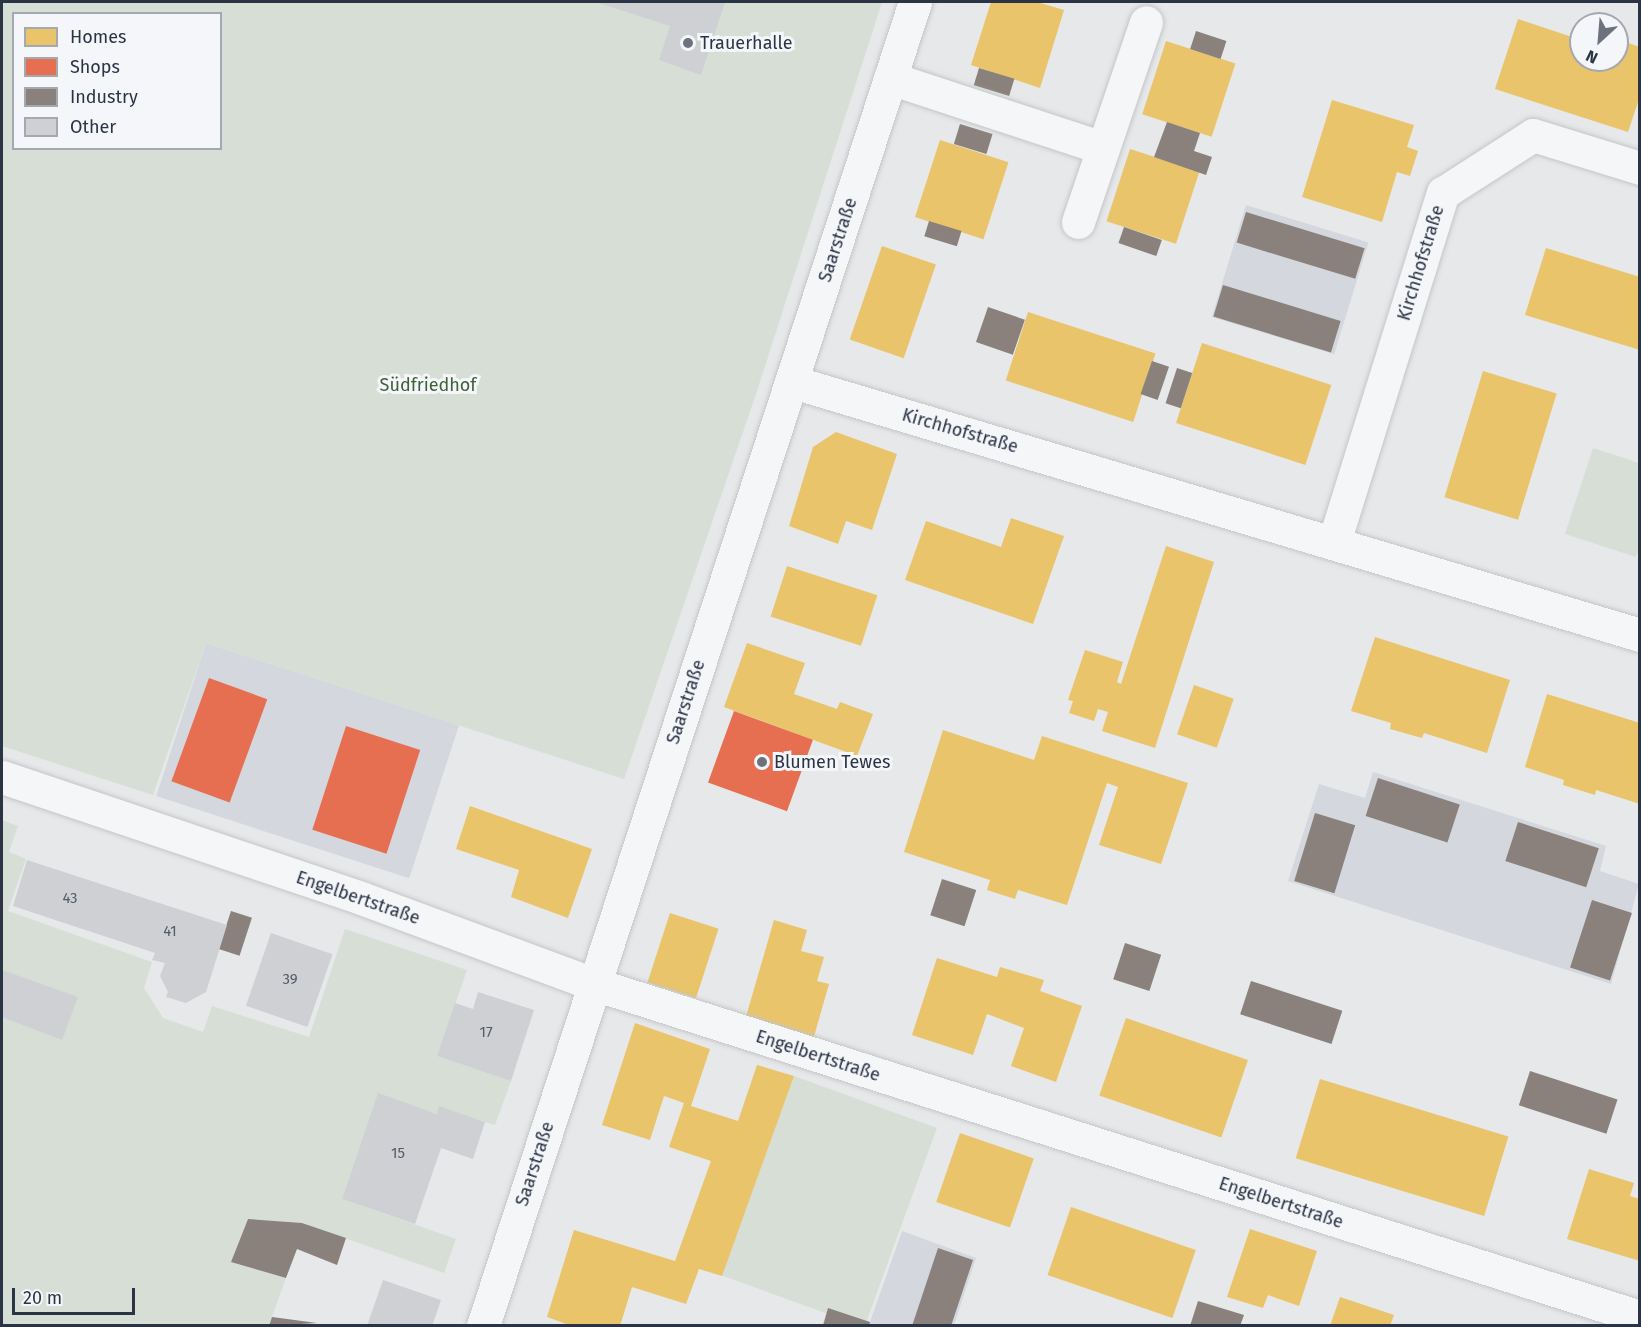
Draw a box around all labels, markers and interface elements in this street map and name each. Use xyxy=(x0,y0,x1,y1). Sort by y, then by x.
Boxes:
legend xyxy=(12,12,222,150)
north arrow xyxy=(1569,12,1629,72)
text: Homes xyxy=(70,26,126,48)
place label: Trauerhalle xyxy=(700,32,793,54)
marker: Trauerhalle xyxy=(681,36,695,50)
text: N xyxy=(1583,46,1601,68)
text: Shops xyxy=(70,56,120,78)
text: Industry xyxy=(70,86,138,108)
text: Other xyxy=(70,116,116,138)
street label: Saarstraße xyxy=(814,195,862,285)
street label: Kirchhofstraße xyxy=(1393,203,1449,323)
park label: Südfriedhof xyxy=(380,374,476,396)
street label: Kirchhofstraße xyxy=(899,404,1021,458)
street label: Saarstraße xyxy=(662,657,710,747)
place label: Blumen Tewes xyxy=(774,751,890,773)
marker: Blumen Tewes xyxy=(755,755,769,769)
street label: Engelbertstraße xyxy=(293,867,423,929)
house number: 43 xyxy=(62,890,78,908)
house number: 41 xyxy=(163,923,177,941)
house number: 39 xyxy=(282,971,298,989)
house number: 17 xyxy=(479,1024,493,1042)
street label: Engelbertstraße xyxy=(753,1026,883,1086)
street label: Saarstraße xyxy=(511,1119,559,1209)
house number: 15 xyxy=(391,1145,405,1163)
street label: Engelbertstraße xyxy=(1216,1173,1346,1233)
scale bar xyxy=(15,1276,138,1314)
text: 20 m xyxy=(23,1287,62,1309)

